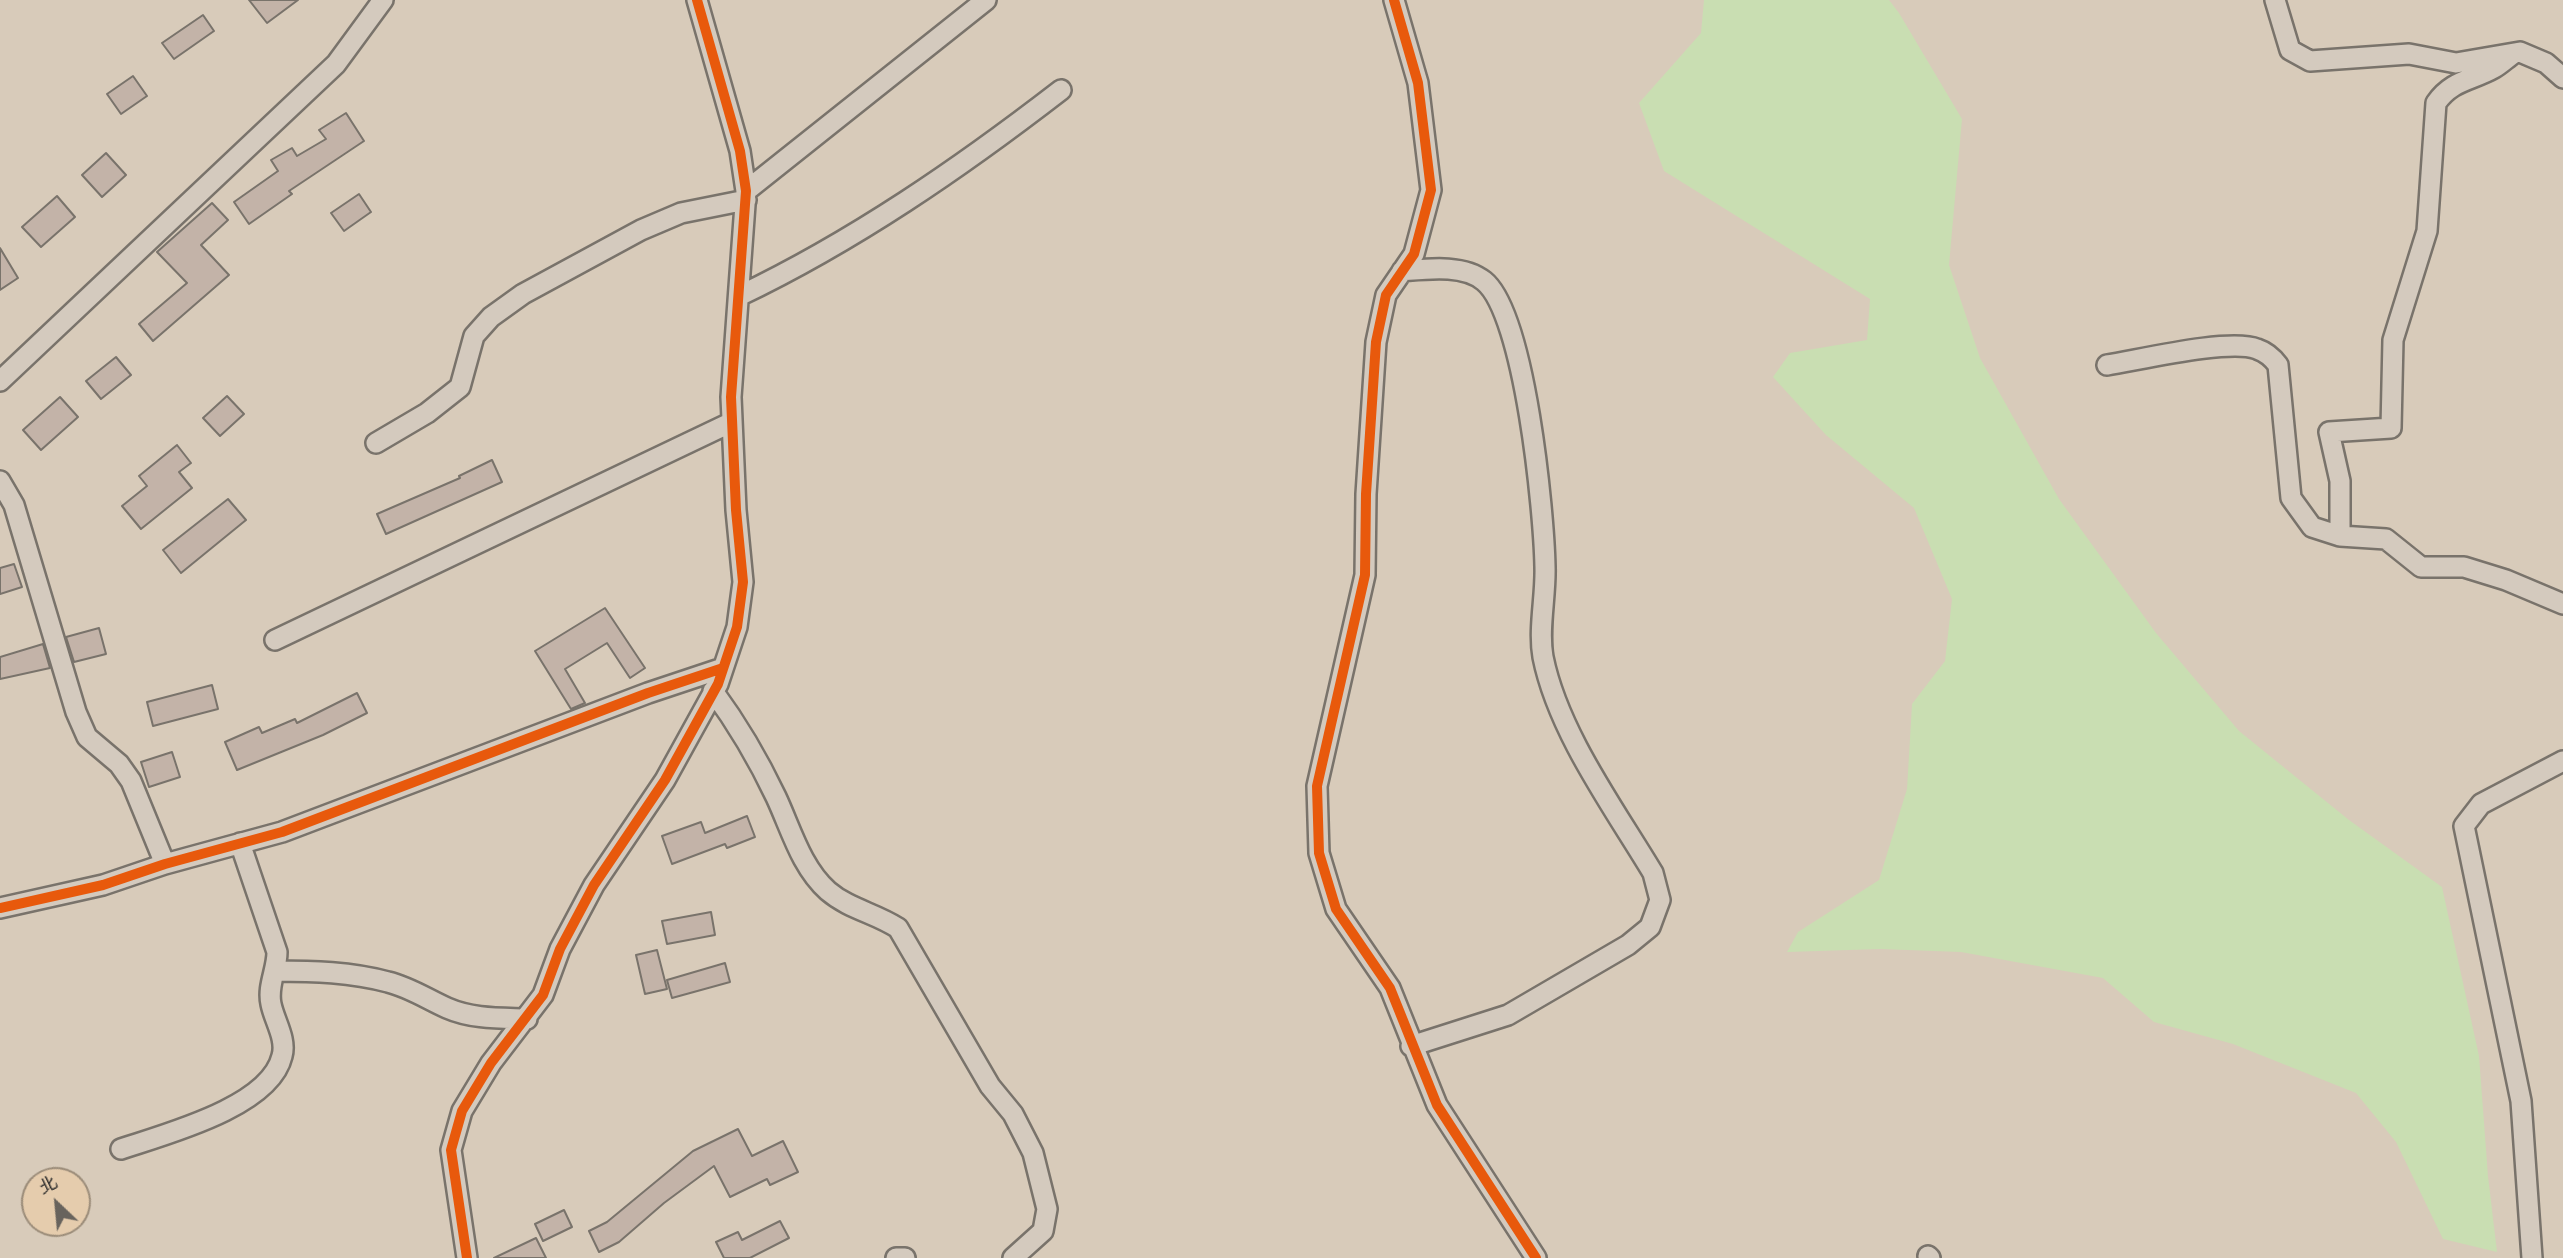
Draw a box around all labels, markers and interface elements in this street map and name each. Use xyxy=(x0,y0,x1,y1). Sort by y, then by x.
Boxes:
north arrow xyxy=(21,1167,91,1237)
text: 北 xyxy=(33,1169,61,1200)

